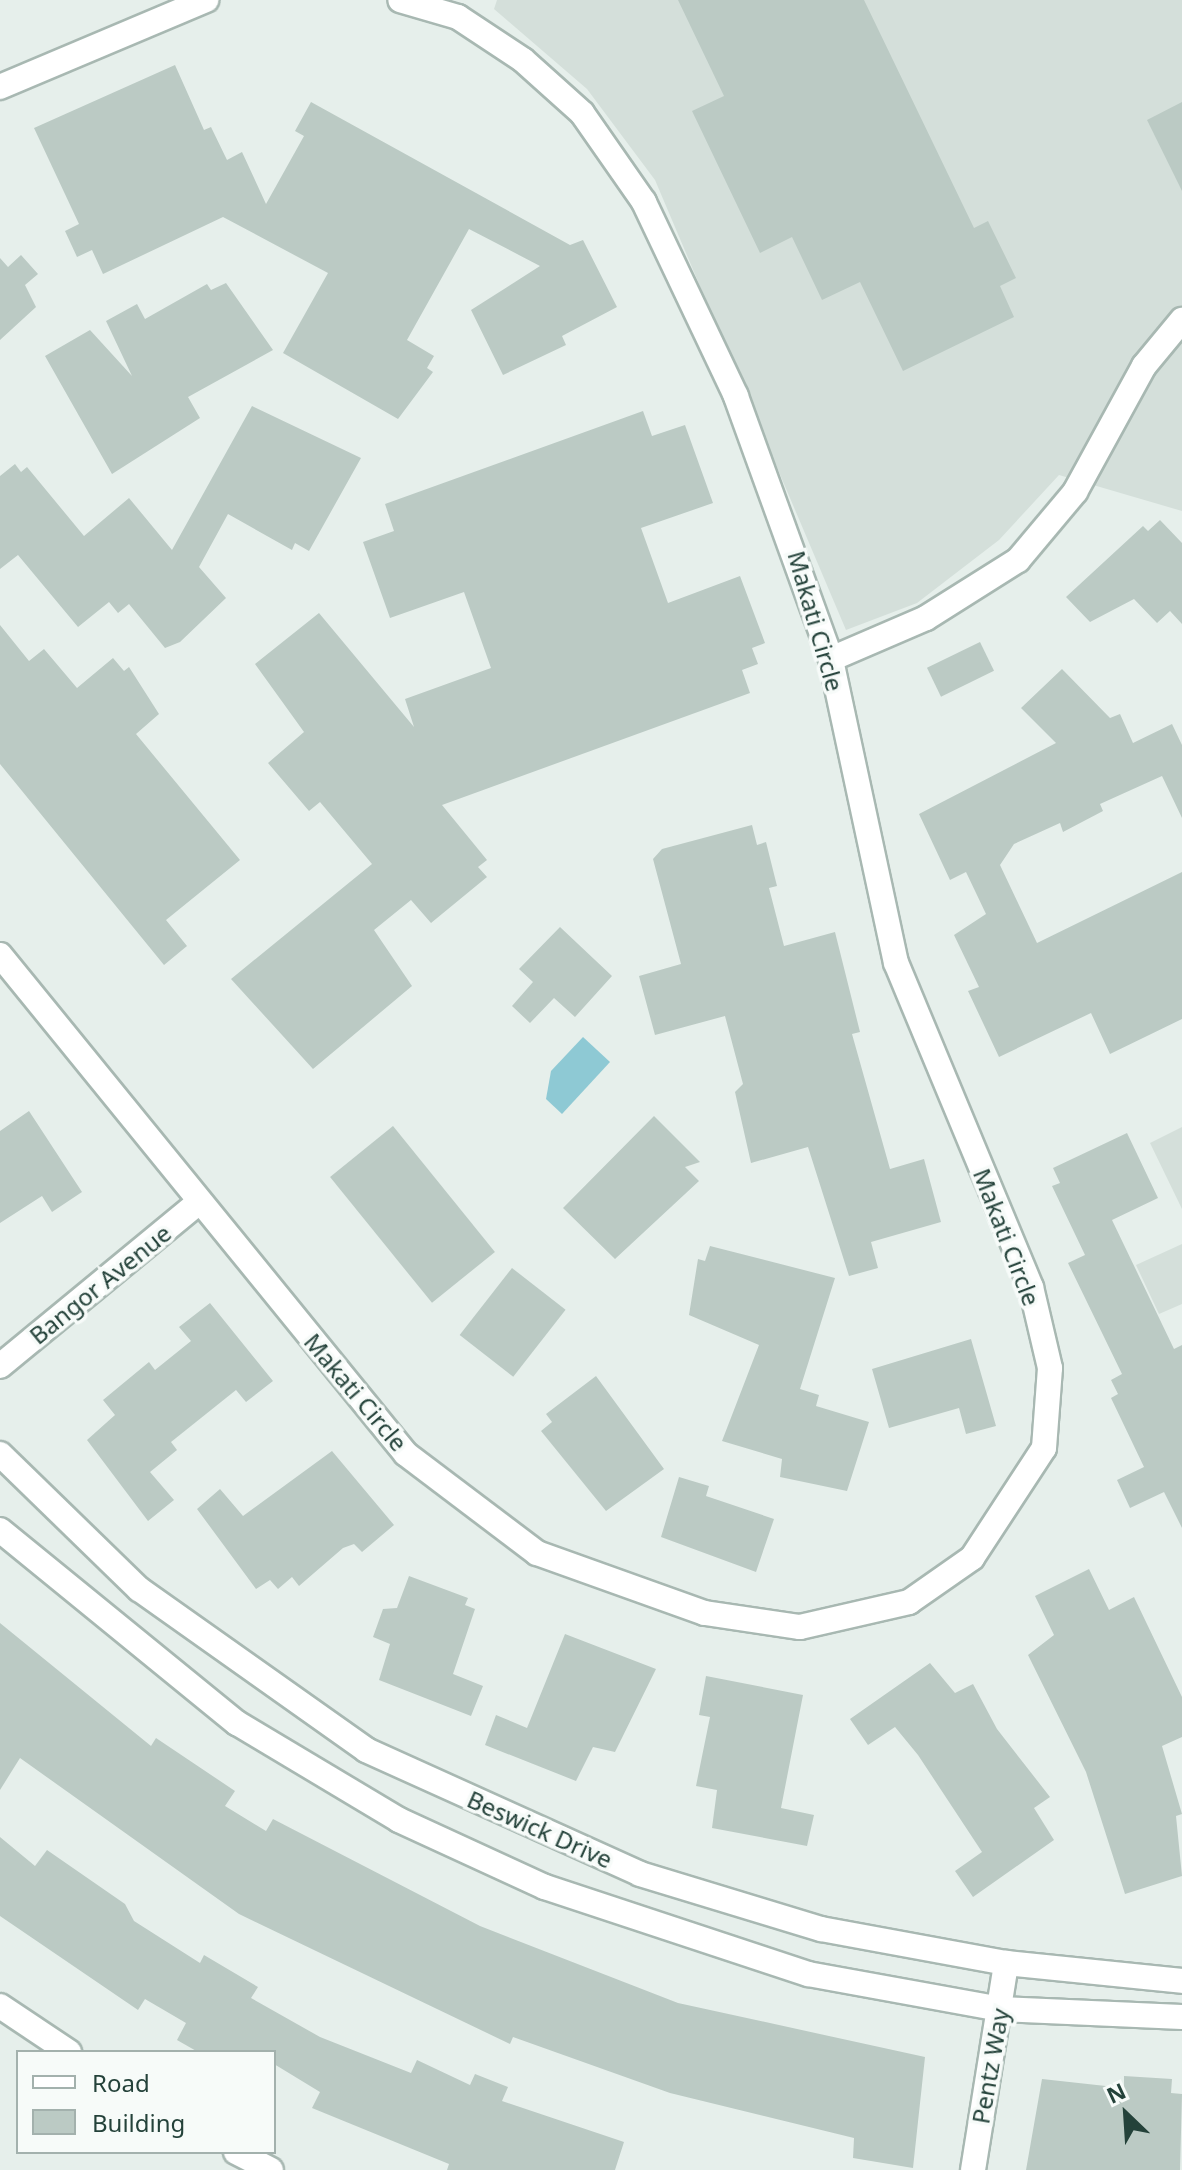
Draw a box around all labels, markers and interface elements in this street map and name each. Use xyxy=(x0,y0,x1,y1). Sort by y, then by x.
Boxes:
street label: Makati Circle xyxy=(782,548,850,694)
street label: Makati Circle xyxy=(968,1164,1046,1310)
street label: Bangor Avenue xyxy=(23,1218,177,1350)
street label: Makati Circle xyxy=(298,1327,414,1457)
street label: Beswick Drive xyxy=(463,1784,617,1874)
street label: Pentz Way xyxy=(966,2006,1014,2126)
legend xyxy=(16,2050,276,2154)
text: Road xyxy=(92,2066,150,2099)
north arrow xyxy=(1086,2074,1166,2154)
text: N xyxy=(1101,2075,1130,2110)
text: Building xyxy=(92,2106,185,2139)

